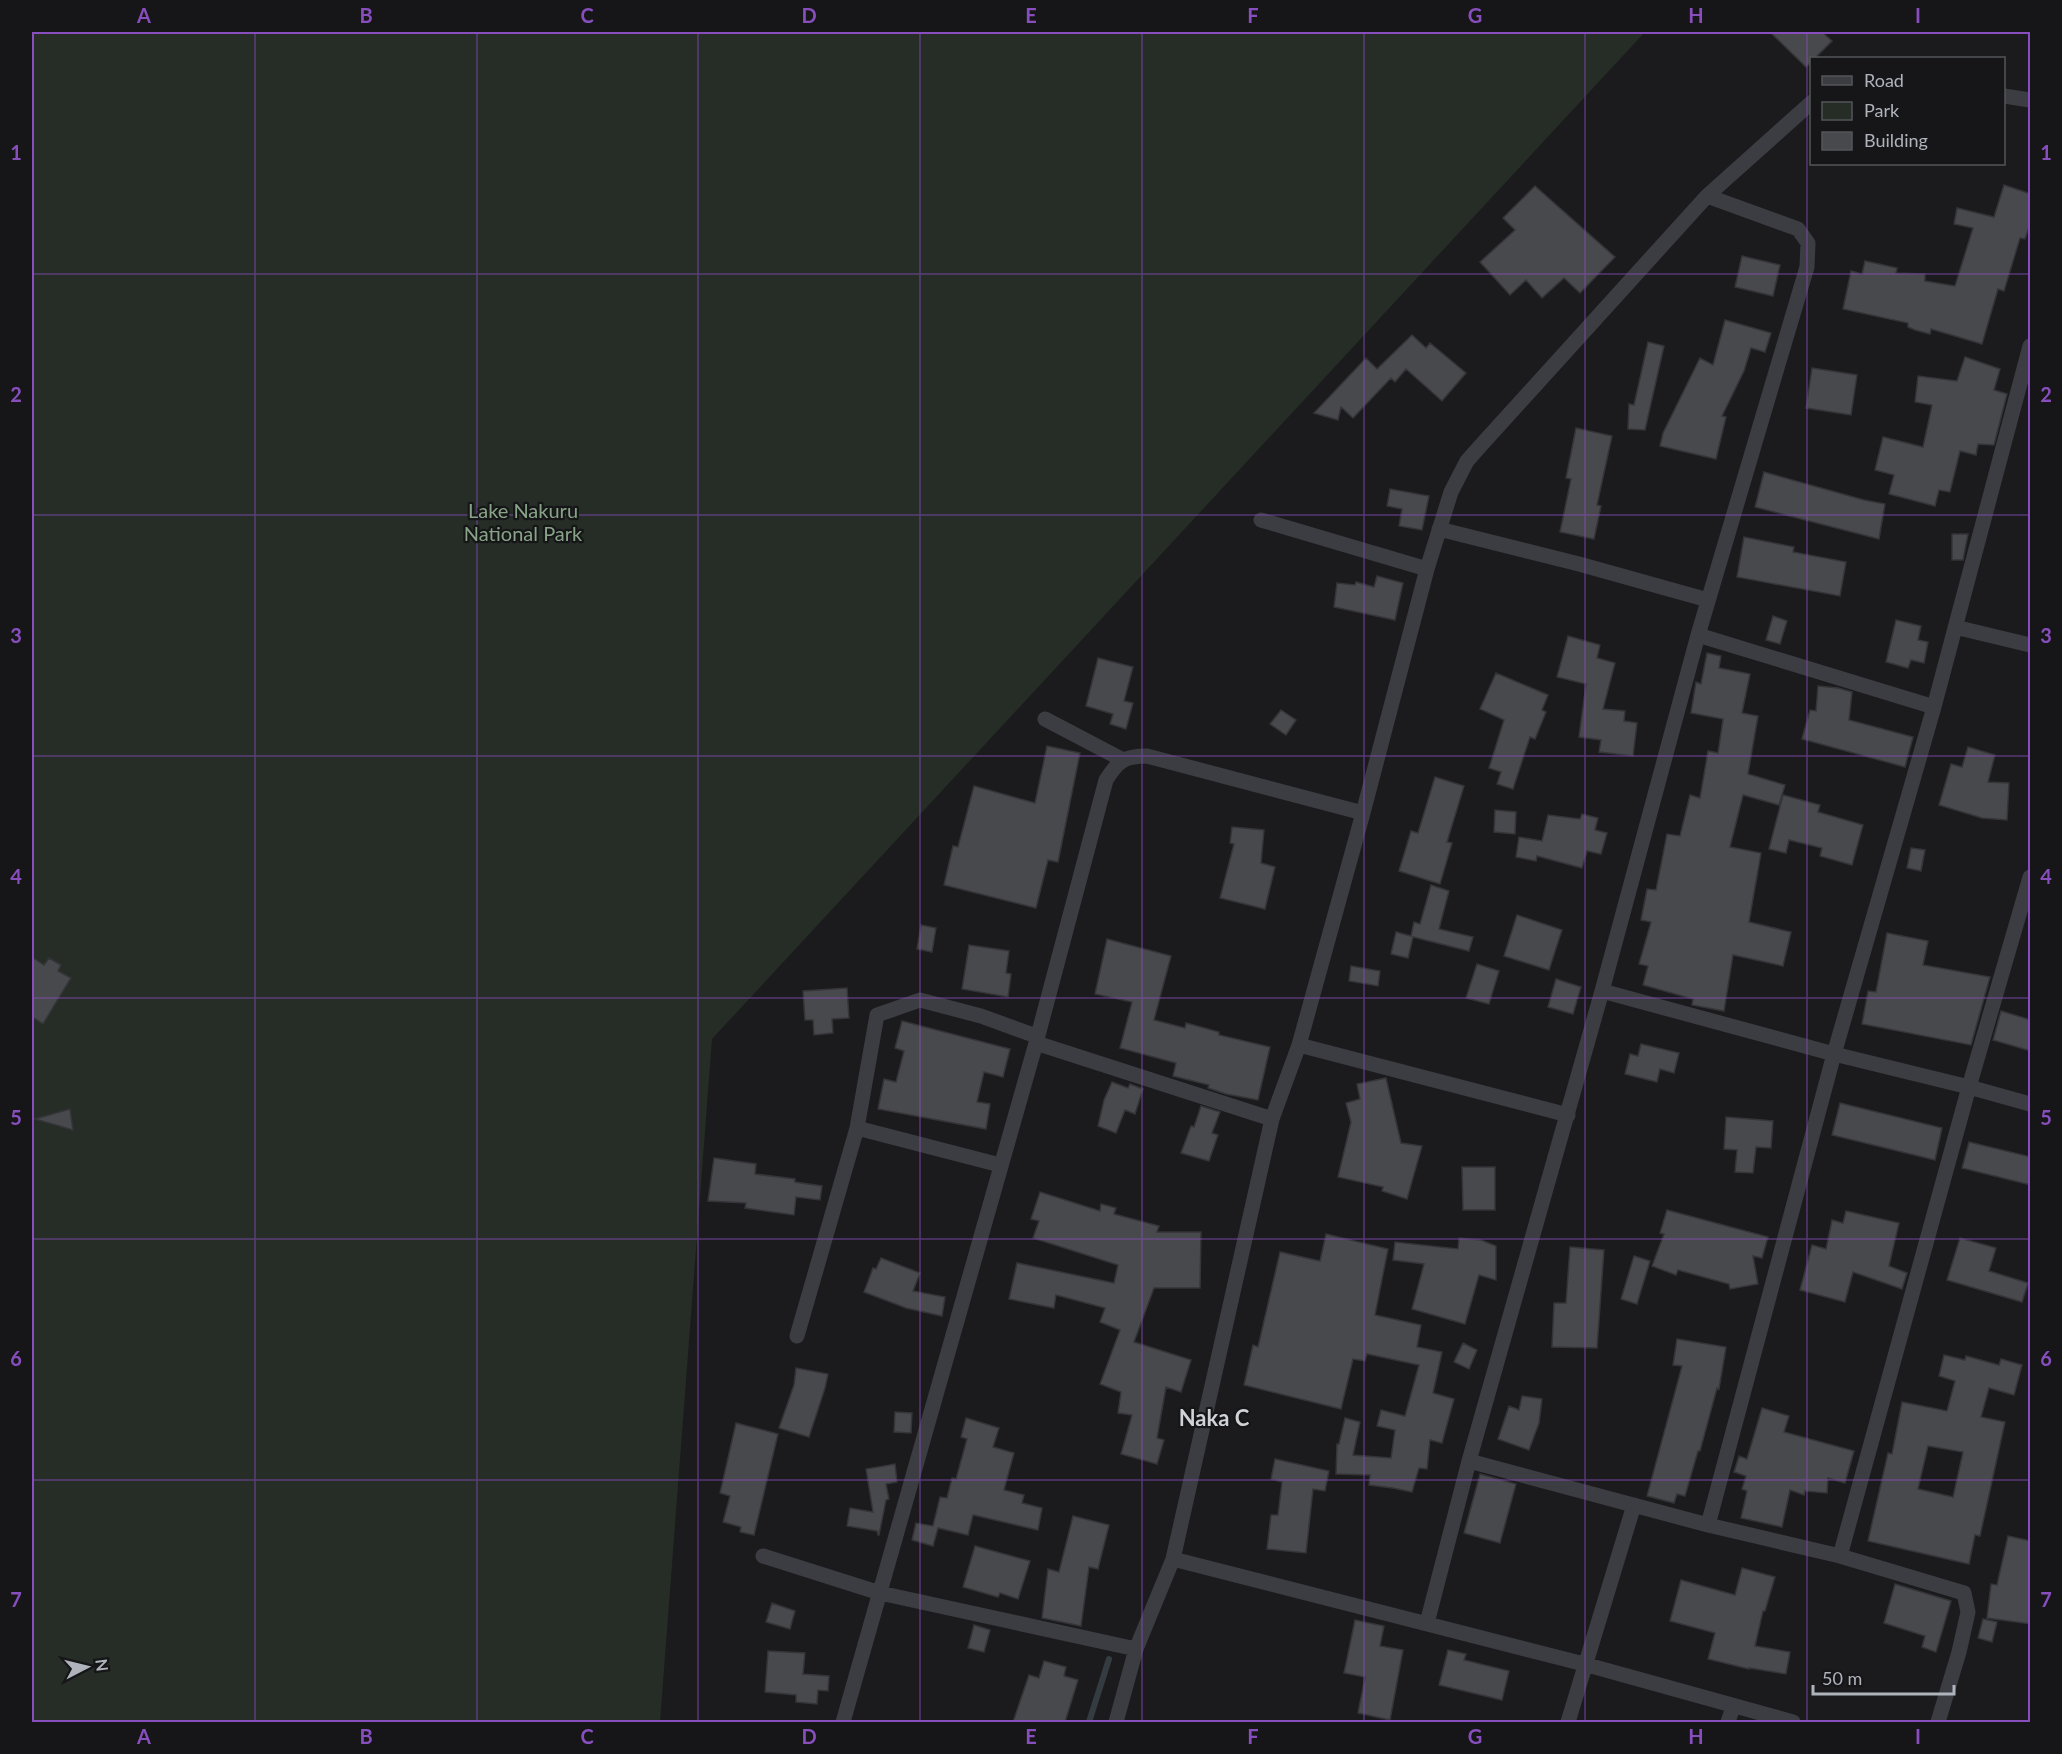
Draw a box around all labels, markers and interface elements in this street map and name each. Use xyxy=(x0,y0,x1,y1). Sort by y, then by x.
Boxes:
text: A xyxy=(136,3,151,27)
text: B xyxy=(359,3,373,27)
text: C xyxy=(580,3,594,27)
text: D xyxy=(801,3,817,27)
text: E xyxy=(1025,3,1037,27)
text: F xyxy=(1247,3,1259,27)
text: G xyxy=(1468,3,1482,27)
text: H xyxy=(1688,3,1704,27)
text: I xyxy=(1915,3,1921,27)
legend xyxy=(1810,57,2005,165)
text: Road xyxy=(1864,69,1904,91)
text: Park xyxy=(1864,99,1900,121)
text: Building xyxy=(1864,129,1928,151)
text: 1 xyxy=(10,140,22,164)
text: 1 xyxy=(2040,140,2052,164)
text: 2 xyxy=(10,382,22,406)
text: 2 xyxy=(2040,382,2052,406)
park label: Lake Nakuru National Park xyxy=(464,498,583,545)
text: 3 xyxy=(10,623,22,647)
text: 3 xyxy=(2040,623,2052,647)
text: 4 xyxy=(10,864,22,888)
text: 4 xyxy=(2040,864,2052,888)
text: 5 xyxy=(10,1105,22,1129)
text: 5 xyxy=(2040,1105,2052,1129)
text: 6 xyxy=(10,1346,22,1370)
text: 6 xyxy=(2040,1346,2052,1370)
district label: Naka C xyxy=(1179,1404,1250,1431)
text: 7 xyxy=(10,1587,22,1611)
text: 7 xyxy=(2040,1587,2052,1611)
north arrow xyxy=(57,1637,117,1697)
text: N xyxy=(92,1658,113,1672)
scale bar xyxy=(1813,1658,1954,1696)
text: 50 m xyxy=(1822,1667,1862,1689)
text: A xyxy=(136,1724,151,1748)
text: B xyxy=(359,1724,373,1748)
text: C xyxy=(580,1724,594,1748)
text: D xyxy=(801,1724,817,1748)
text: E xyxy=(1025,1724,1037,1748)
text: F xyxy=(1247,1724,1259,1748)
text: G xyxy=(1468,1724,1482,1748)
text: H xyxy=(1688,1724,1704,1748)
text: I xyxy=(1915,1724,1921,1748)

